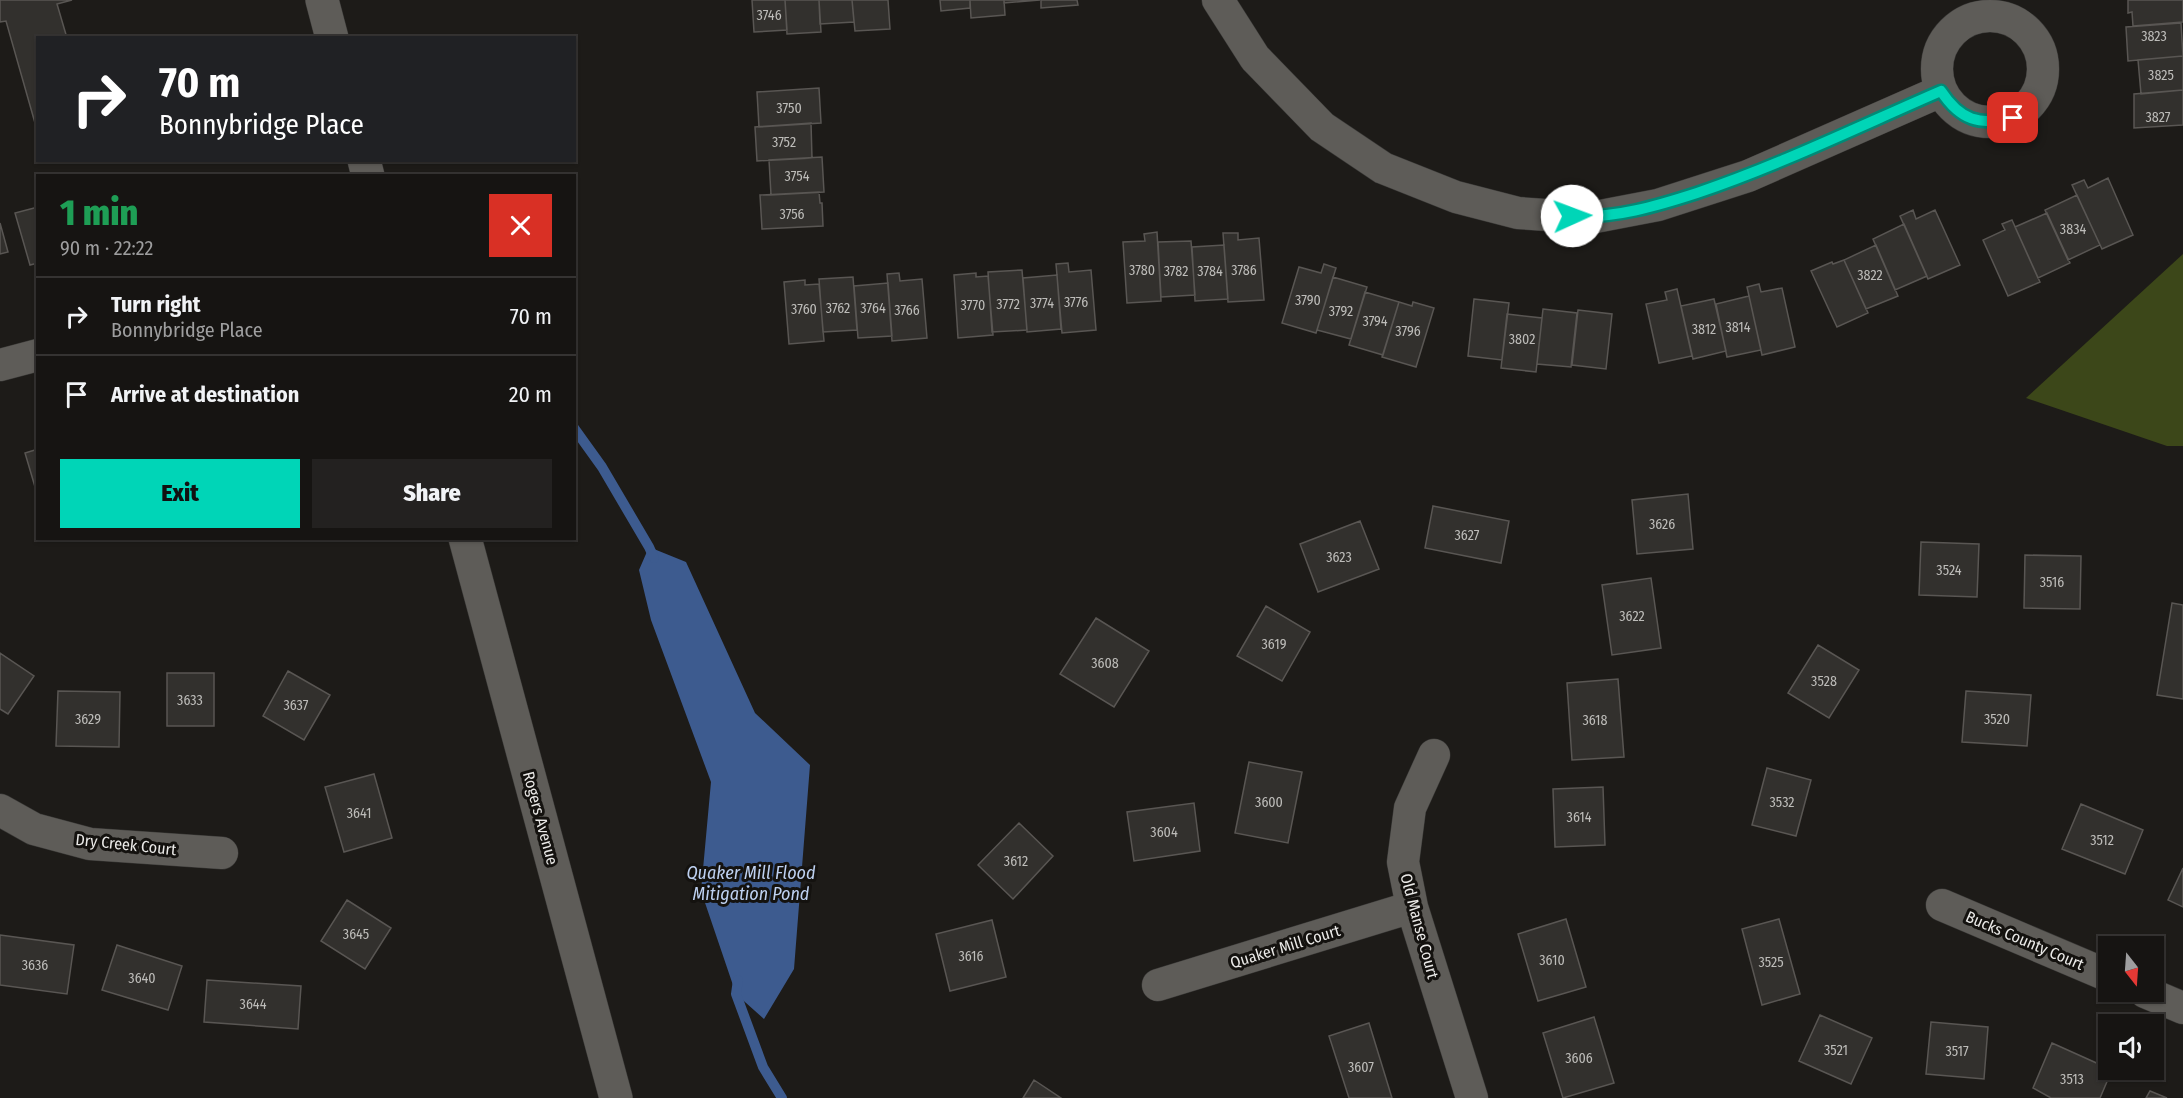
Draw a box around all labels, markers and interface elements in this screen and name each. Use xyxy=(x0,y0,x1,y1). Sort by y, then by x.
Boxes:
house number: 3746 xyxy=(756,7,782,24)
house number: 3823 xyxy=(2141,28,2167,45)
text: 70 m xyxy=(159,58,240,108)
icon: right xyxy=(60,60,138,138)
house number: 3825 xyxy=(2148,67,2174,84)
pin xyxy=(1987,92,2038,143)
house number: 3750 xyxy=(776,100,802,117)
icon: arrive xyxy=(1996,101,2029,134)
text: Bonnybridge Place xyxy=(159,109,364,141)
house number: 3827 xyxy=(2146,109,2171,126)
house number: 3752 xyxy=(772,134,796,151)
house number: 3754 xyxy=(785,168,810,185)
position arrow xyxy=(1540,184,1604,248)
text: 1 min xyxy=(60,191,138,235)
button: close xyxy=(489,194,552,257)
house number: 3756 xyxy=(779,206,805,223)
house number: 3834 xyxy=(2060,221,2086,238)
text: 90 m · 22:22 xyxy=(60,236,153,260)
house number: 3780 xyxy=(1129,262,1155,279)
house number: 3786 xyxy=(1231,262,1257,279)
house number: 3782 xyxy=(1164,263,1188,280)
house number: 3784 xyxy=(1197,263,1223,280)
house number: 3822 xyxy=(1857,267,1883,284)
text: Turn right xyxy=(111,291,200,318)
house number: 3790 xyxy=(1295,292,1321,309)
house number: 3776 xyxy=(1064,294,1088,311)
house number: 3774 xyxy=(1030,295,1054,312)
house number: 3772 xyxy=(996,296,1020,313)
house number: 3770 xyxy=(961,297,985,314)
icon: right xyxy=(60,300,93,333)
house number: 3762 xyxy=(826,300,850,317)
house number: 3764 xyxy=(860,300,886,317)
house number: 3760 xyxy=(791,301,817,318)
house number: 3766 xyxy=(894,302,920,319)
text: 70 m xyxy=(510,303,552,330)
house number: 3792 xyxy=(1329,303,1353,320)
house number: 3794 xyxy=(1362,313,1388,330)
text: Bonnybridge Place xyxy=(111,318,263,342)
house number: 3814 xyxy=(1725,319,1751,336)
house number: 3812 xyxy=(1692,321,1716,338)
house number: 3796 xyxy=(1395,323,1421,340)
house number: 3802 xyxy=(1509,331,1535,348)
icon: arrive xyxy=(60,378,93,411)
text: Arrive at destination xyxy=(111,381,299,408)
text: 20 m xyxy=(509,381,552,408)
button: Exit xyxy=(60,459,300,528)
button: Share xyxy=(312,459,552,528)
house number: 3626 xyxy=(1649,516,1675,533)
house number: 3627 xyxy=(1455,527,1480,544)
house number: 3623 xyxy=(1326,549,1352,566)
house number: 3524 xyxy=(1936,562,1962,579)
house number: 3516 xyxy=(2040,574,2064,591)
house number: 3622 xyxy=(1619,608,1645,625)
house number: 3619 xyxy=(1262,636,1287,653)
house number: 3608 xyxy=(1091,655,1119,672)
house number: 3528 xyxy=(1811,673,1837,690)
house number: 3633 xyxy=(177,692,203,709)
house number: 3637 xyxy=(283,697,309,714)
house number: 3629 xyxy=(75,711,101,728)
house number: 3520 xyxy=(1984,711,2010,728)
house number: 3618 xyxy=(1582,712,1608,729)
street label: Rogers Avenue xyxy=(519,769,562,867)
house number: 3600 xyxy=(1255,794,1283,811)
house number: 3532 xyxy=(1769,794,1795,811)
house number: 3641 xyxy=(347,805,371,822)
house number: 3614 xyxy=(1567,809,1592,826)
house number: 3604 xyxy=(1150,824,1178,841)
street label: Dry Creek Court xyxy=(75,830,178,859)
house number: 3512 xyxy=(2090,832,2114,849)
house number: 3612 xyxy=(1004,853,1028,870)
water label: Quaker Mill Flood Mitigation Pond xyxy=(686,862,816,905)
street label: Old Manse Court xyxy=(1396,871,1443,982)
street label: Bucks County Court xyxy=(1963,907,2087,974)
street label: Quaker Mill Court xyxy=(1228,921,1343,972)
house number: 3645 xyxy=(343,926,369,943)
north arrow xyxy=(2098,936,2164,1002)
map controls xyxy=(2098,936,2164,1080)
house number: 3616 xyxy=(958,948,984,965)
house number: 3610 xyxy=(1539,952,1565,969)
house number: 3525 xyxy=(1758,954,1784,971)
house number: 3636 xyxy=(22,957,48,974)
house number: 3640 xyxy=(128,970,156,987)
house number: 3644 xyxy=(240,996,267,1013)
button: sound xyxy=(2098,1014,2164,1080)
house number: 3521 xyxy=(1824,1042,1848,1059)
house number: 3517 xyxy=(1945,1043,1969,1060)
house number: 3606 xyxy=(1565,1050,1593,1067)
house number: 3607 xyxy=(1348,1059,1374,1076)
house number: 3513 xyxy=(2060,1071,2084,1088)

